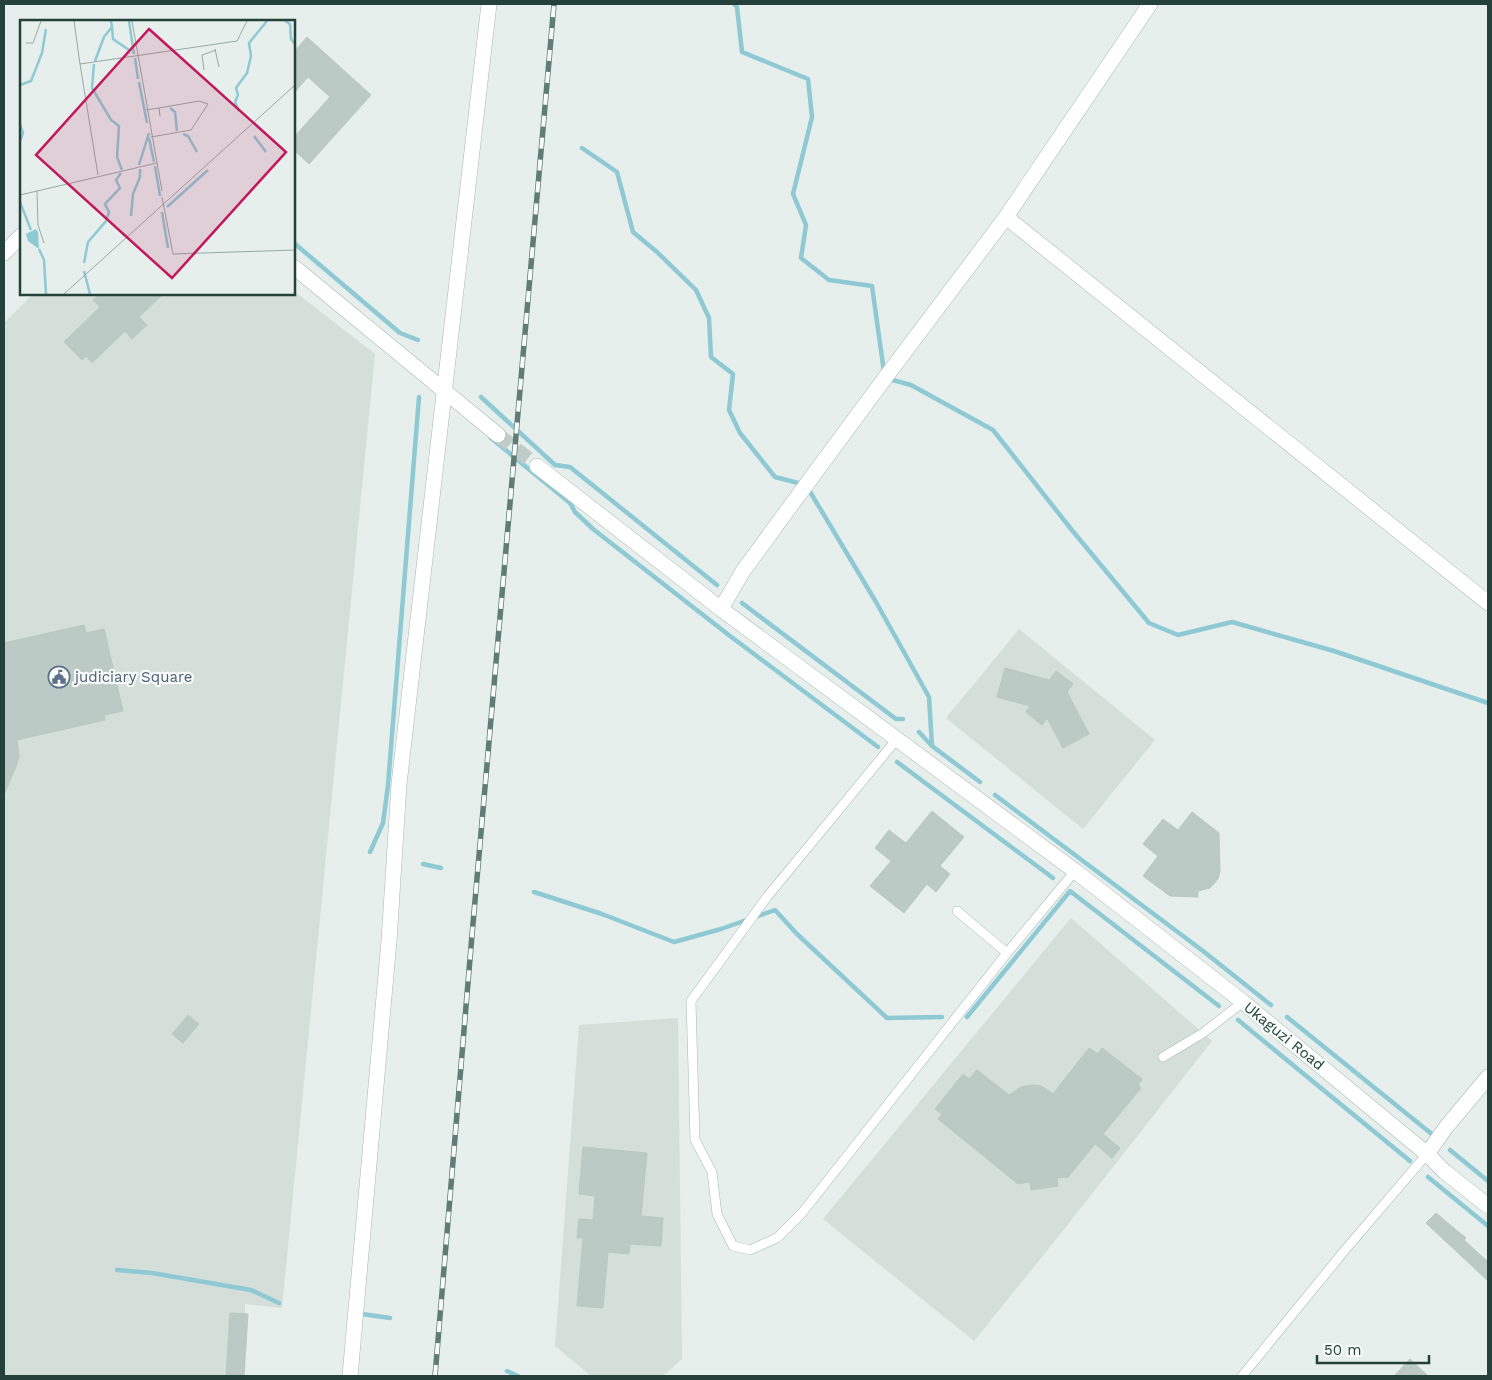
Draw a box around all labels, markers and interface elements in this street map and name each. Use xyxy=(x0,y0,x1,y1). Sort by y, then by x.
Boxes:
inset map xyxy=(20,20,295,295)
public building icon: judiciary Square xyxy=(47,665,71,689)
place label: judiciary Square xyxy=(73,668,192,686)
street label: Ukaguzi Road xyxy=(1240,998,1328,1074)
scale bar xyxy=(1317,1332,1430,1364)
text: 50 m xyxy=(1324,1341,1361,1359)

